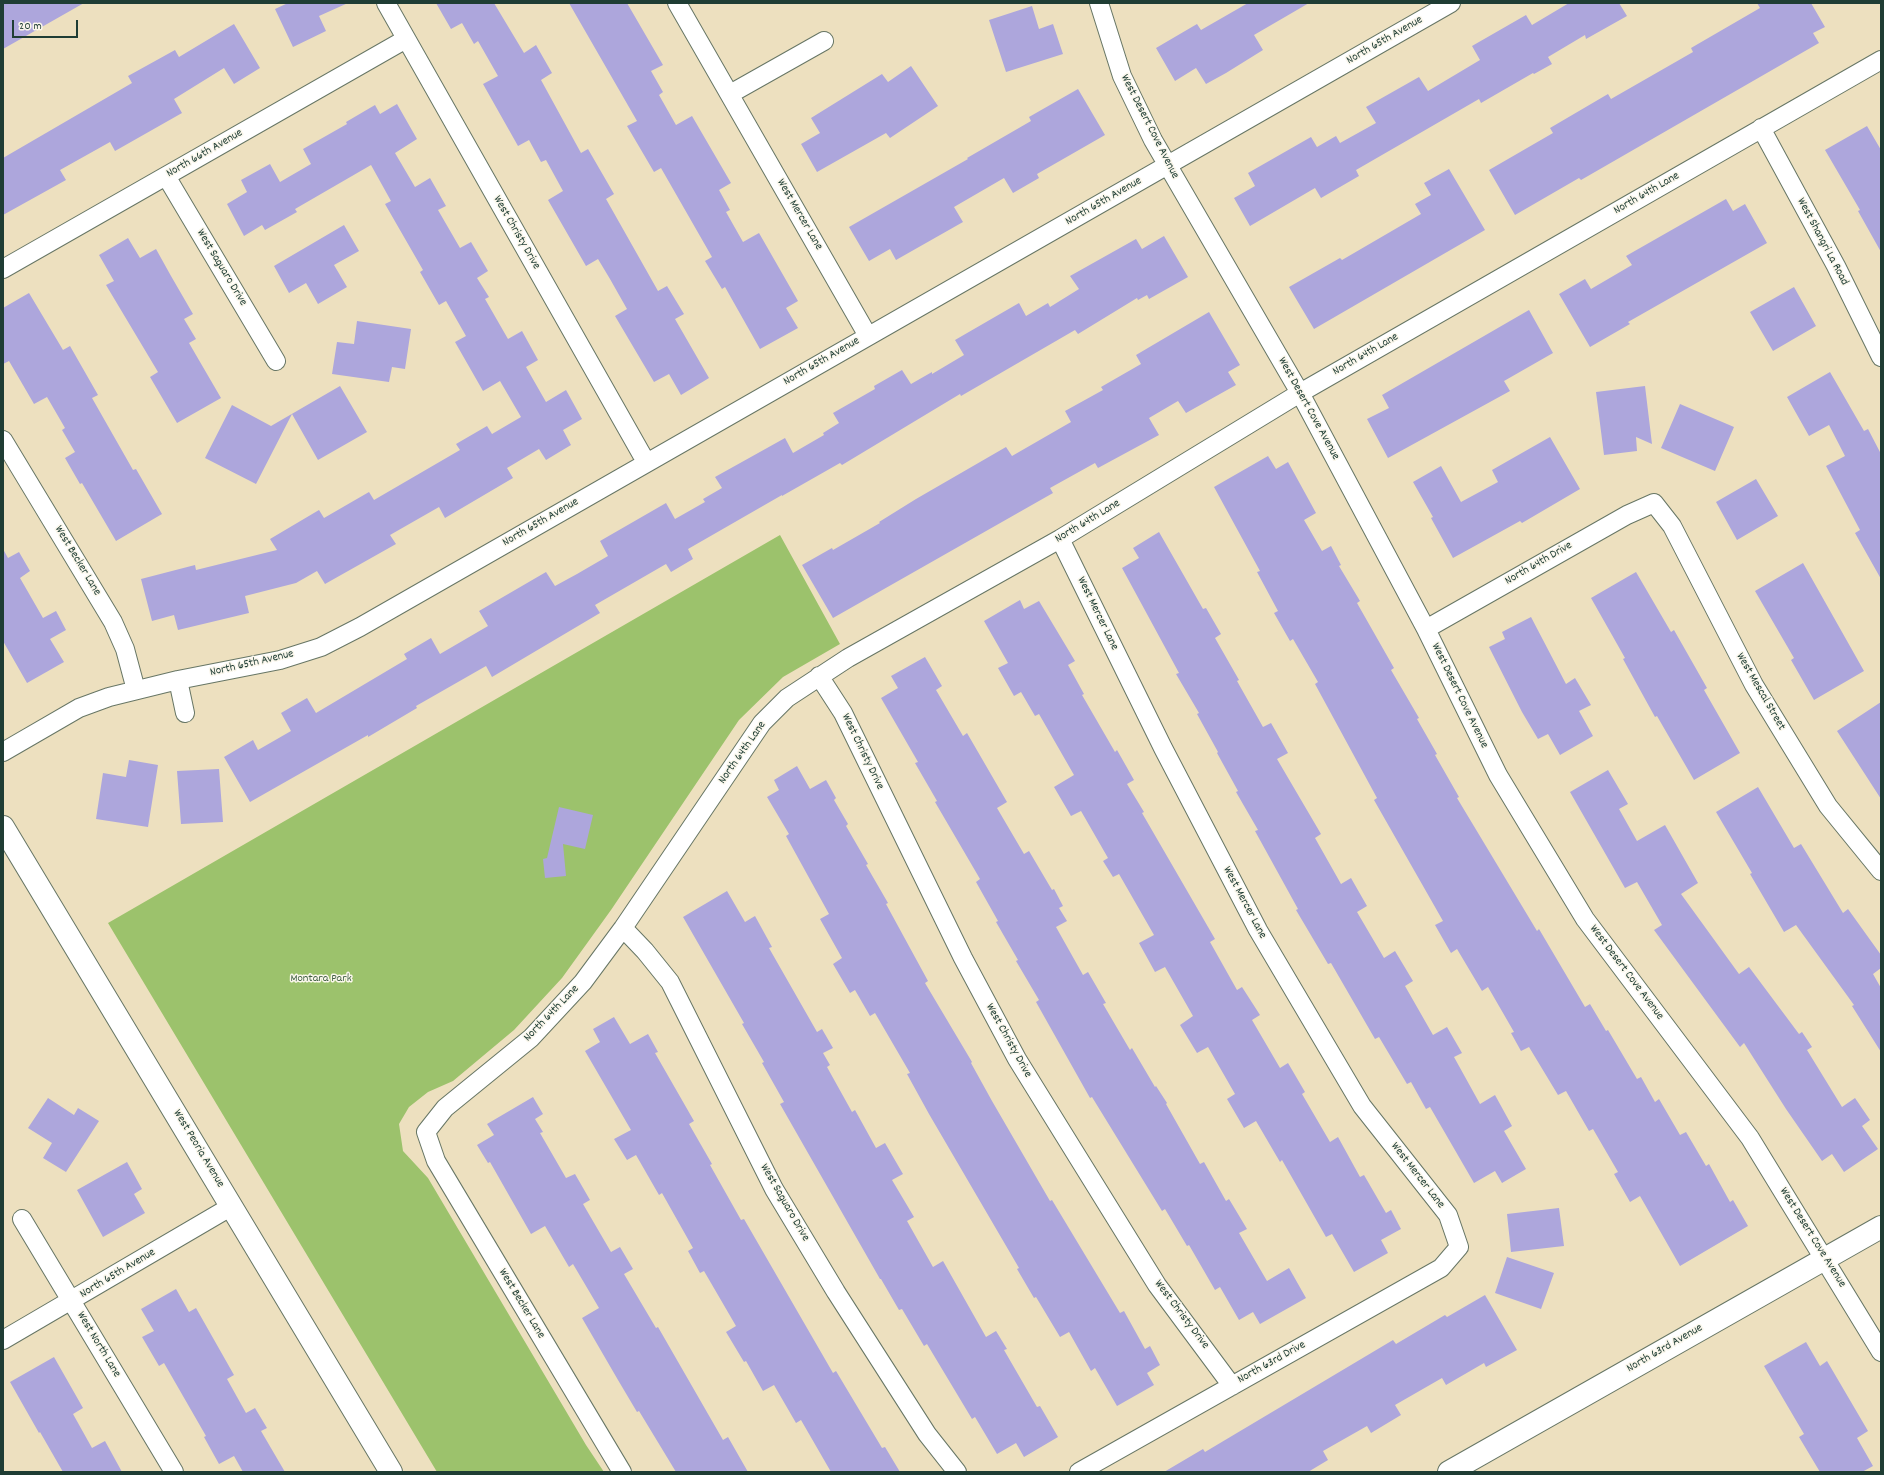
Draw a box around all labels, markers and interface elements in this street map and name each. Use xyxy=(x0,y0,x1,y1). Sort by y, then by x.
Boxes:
scale bar xyxy=(14,12,80,38)
street label: North 65th Avenue xyxy=(1344,13,1426,69)
text: 20 m xyxy=(19,18,42,35)
street label: West Desert Cove Avenue xyxy=(1116,73,1182,181)
street label: North 66th Avenue xyxy=(164,126,246,182)
street label: North 64th Lane xyxy=(1612,169,1682,219)
street label: North 65th Avenue xyxy=(1063,174,1145,230)
street label: West Mercer Lane xyxy=(773,177,825,253)
street label: West Christy Drive xyxy=(489,194,543,272)
street label: West Shangri La Road xyxy=(1793,196,1851,288)
street label: West Saguaro Drive xyxy=(192,227,250,309)
street label: North 64th Lane xyxy=(1331,330,1401,380)
street label: North 65th Avenue xyxy=(781,334,863,390)
street label: West Desert Cove Avenue xyxy=(1274,355,1342,463)
street label: North 65th Avenue xyxy=(500,495,582,551)
street label: North 64th Lane xyxy=(1053,497,1123,547)
street label: West Becker Lane xyxy=(50,523,104,599)
street label: North 64th Drive xyxy=(1503,539,1575,589)
street label: West Mercer Lane xyxy=(1073,575,1121,653)
street label: West Desert Cove Avenue xyxy=(1427,641,1491,751)
street label: North 65th Avenue xyxy=(209,647,295,681)
street label: West Mescal Street xyxy=(1732,651,1788,733)
street label: West Christy Drive xyxy=(837,712,887,792)
street label: North 64th Lane xyxy=(716,719,770,787)
street label: West Mercer Lane xyxy=(1219,864,1269,942)
street label: West Desert Cove Avenue xyxy=(1586,923,1666,1023)
park label: Montara Park xyxy=(290,972,352,986)
street label: North 64th Lane xyxy=(521,983,583,1045)
street label: West Christy Drive xyxy=(982,1001,1034,1081)
street label: West Peoria Avenue xyxy=(169,1107,227,1191)
street label: West Mercer Lane xyxy=(1387,1140,1447,1212)
street label: West Saguaro Drive xyxy=(756,1162,812,1244)
street label: West Desert Cove Avenue xyxy=(1775,1185,1849,1291)
street label: North 65th Avenue xyxy=(78,1246,158,1302)
street label: West Becker Lane xyxy=(494,1266,548,1342)
street label: West Christy Drive xyxy=(1150,1278,1212,1352)
street label: West North Lane xyxy=(73,1310,123,1380)
street label: North 63rd Avenue xyxy=(1624,1321,1706,1377)
street label: North 63rd Drive xyxy=(1235,1338,1309,1388)

